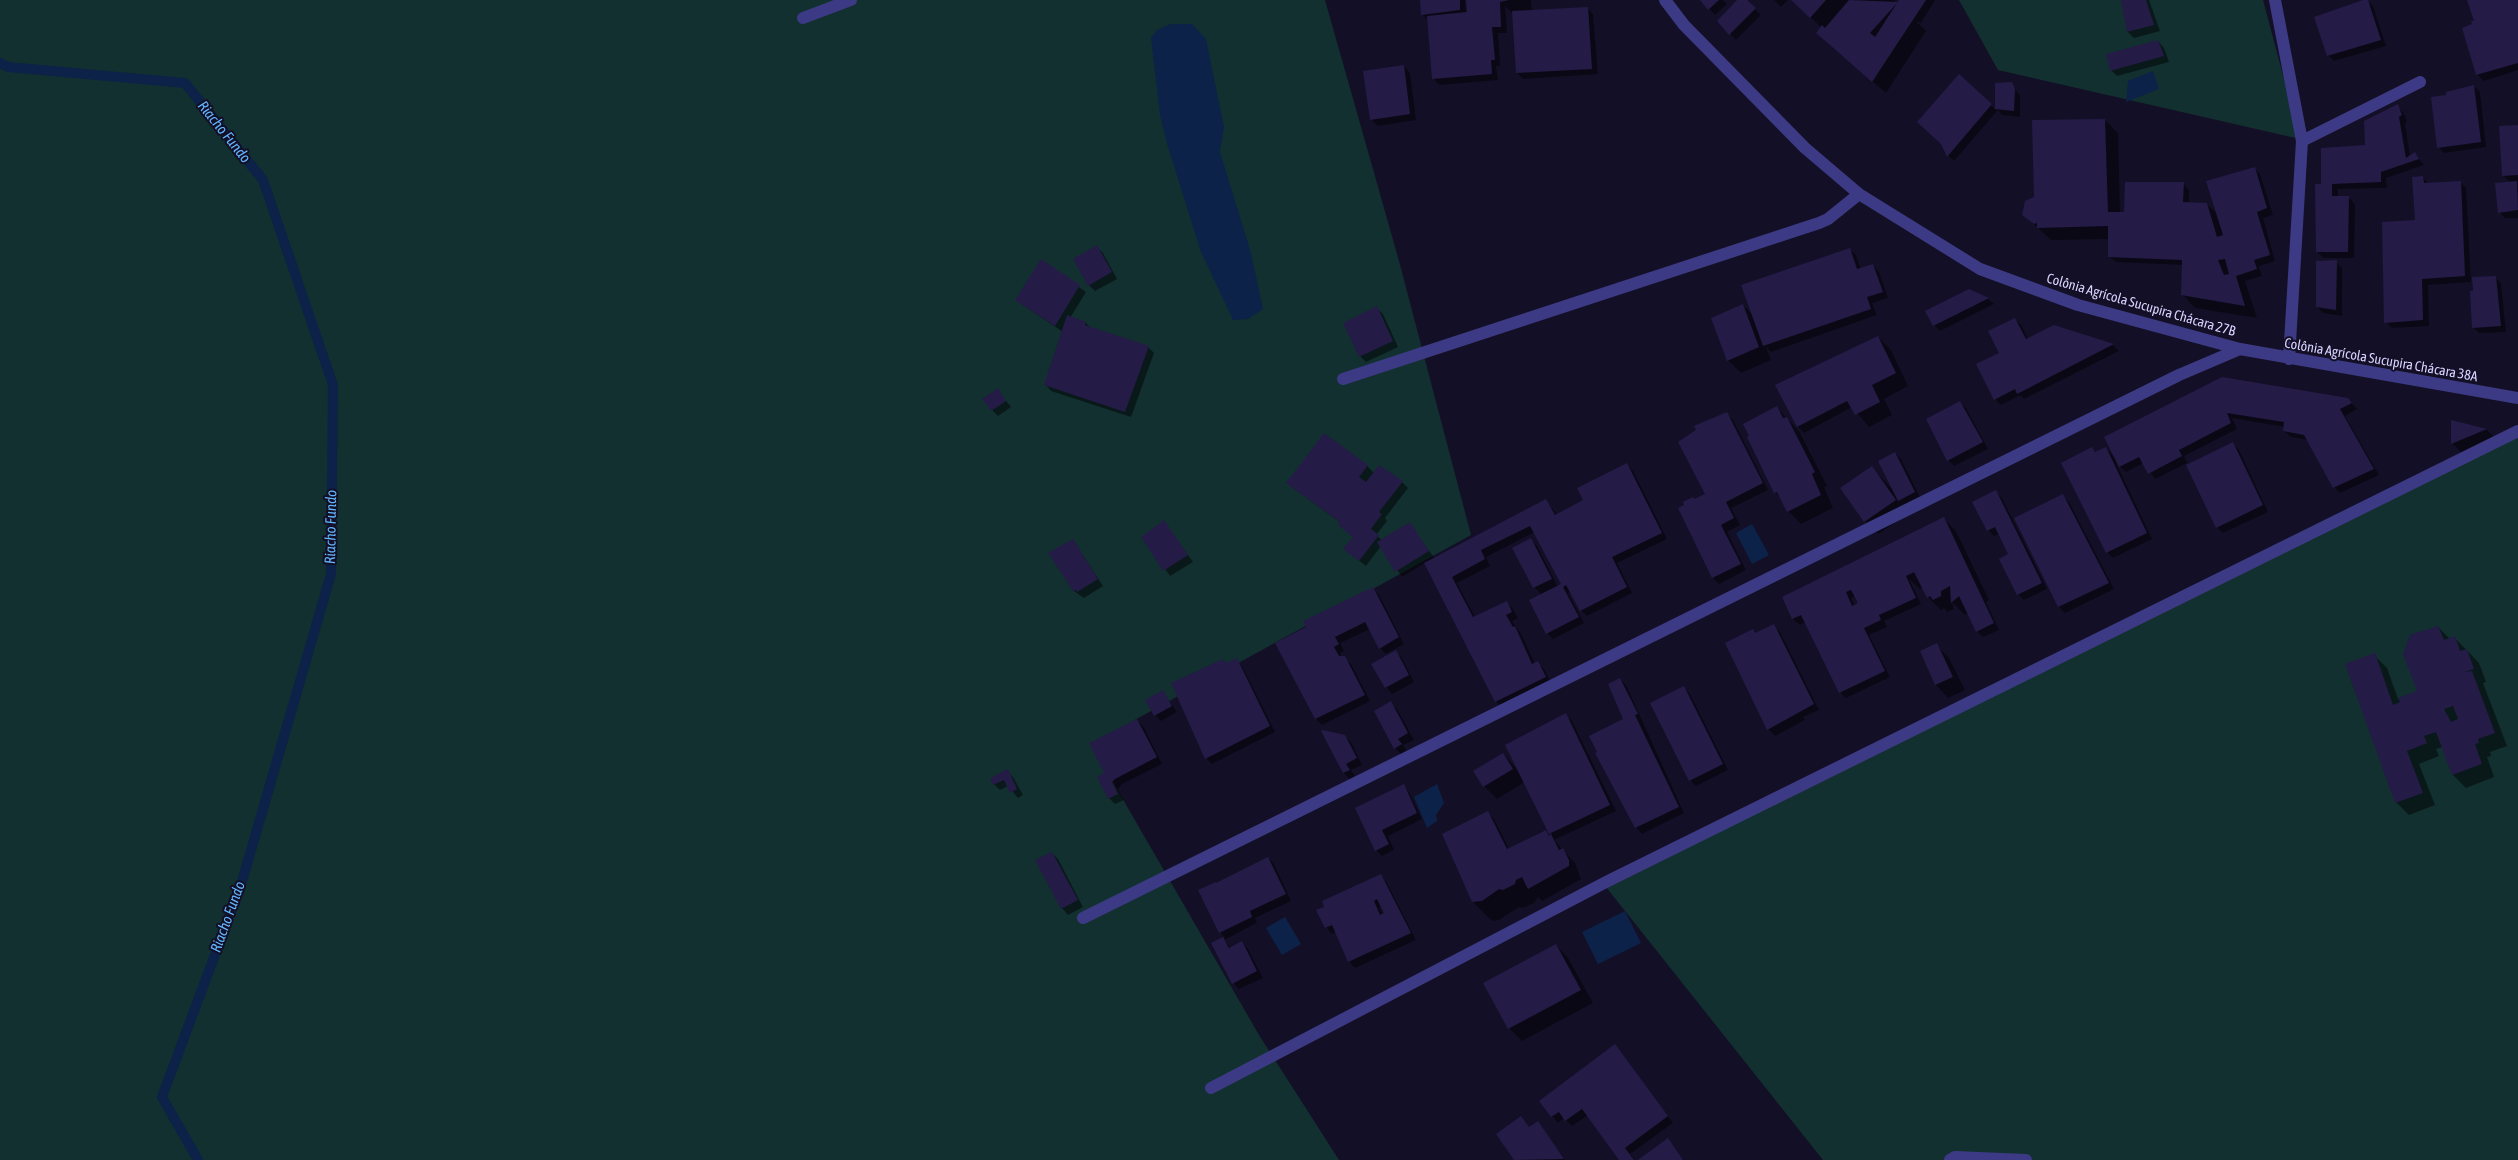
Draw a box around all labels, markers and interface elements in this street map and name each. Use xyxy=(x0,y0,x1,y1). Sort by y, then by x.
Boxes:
water label: Riacho Fundo xyxy=(194,97,254,167)
street label: Colônia Agrícola Sucupira Chácara 27B xyxy=(2045,270,2237,340)
street label: Colônia Agrícola Sucupira Chácara 38A xyxy=(2283,335,2479,385)
water label: Riacho Fundo xyxy=(321,490,341,564)
water label: Riacho Fundo xyxy=(207,879,249,955)

